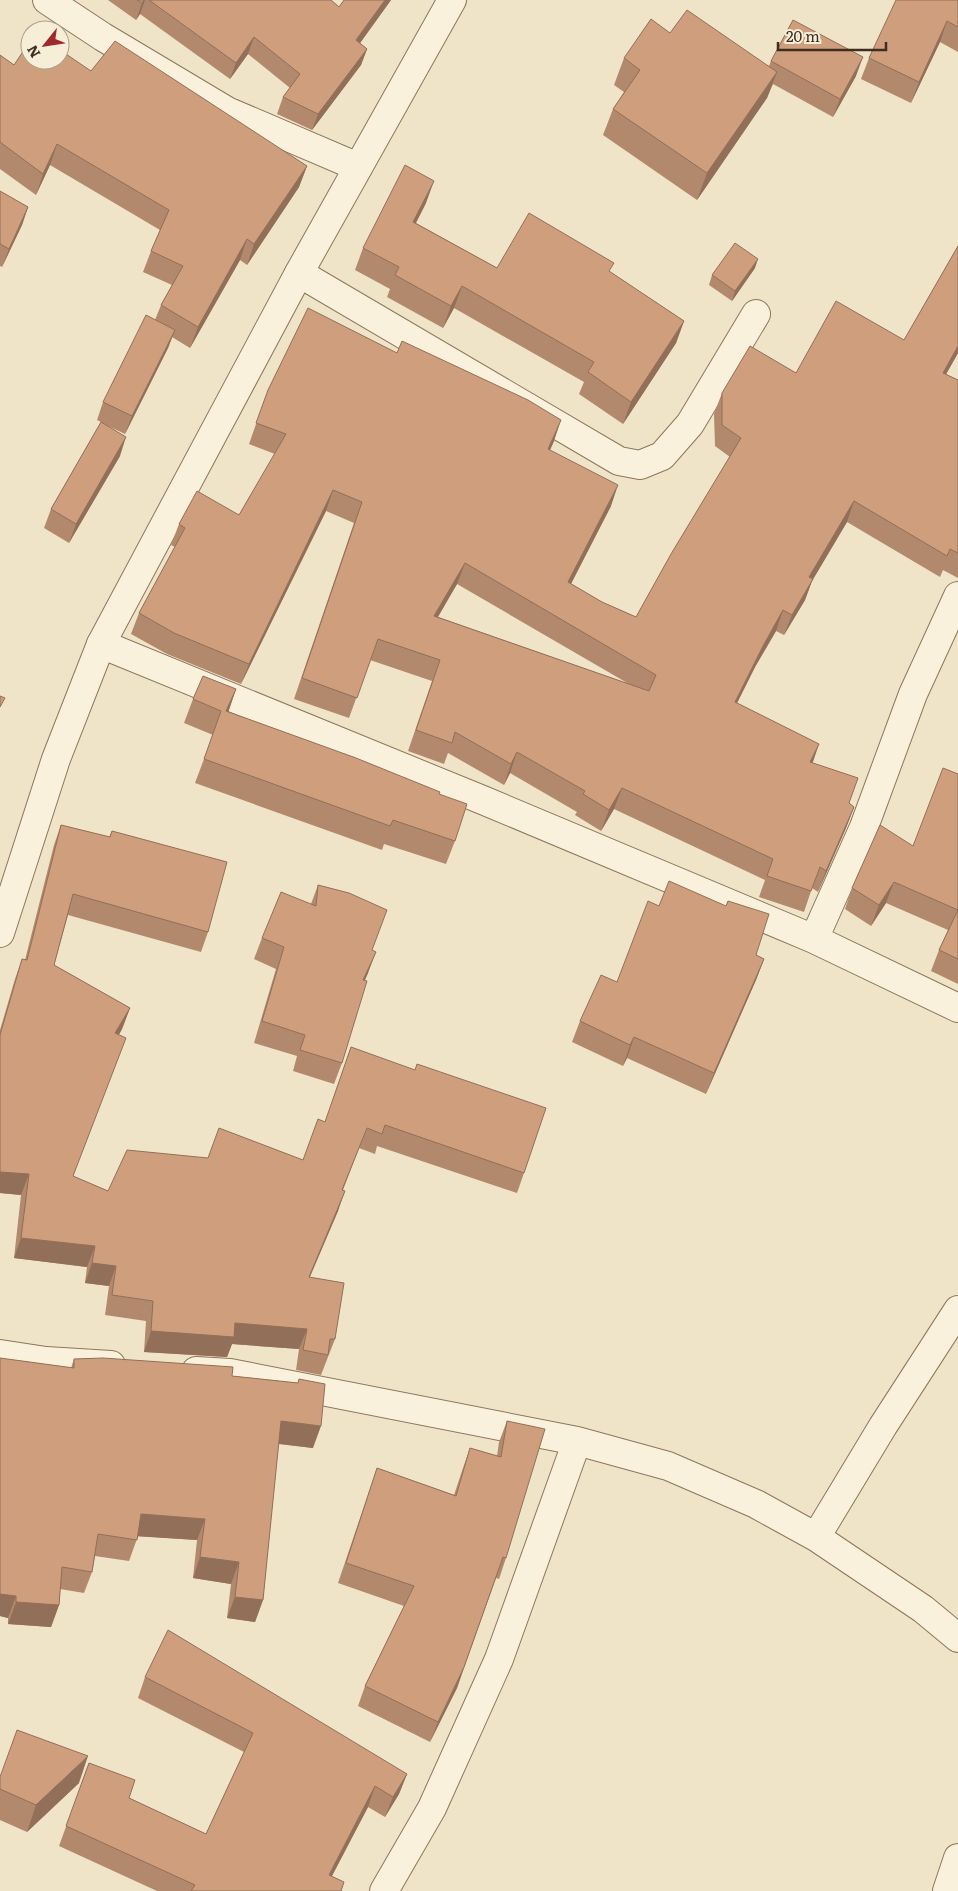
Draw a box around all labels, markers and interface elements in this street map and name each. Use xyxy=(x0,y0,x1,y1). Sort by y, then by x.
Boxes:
north arrow xyxy=(20,20,70,70)
scale bar xyxy=(778,20,886,52)
text: 20 m xyxy=(786,24,820,47)
text: N xyxy=(21,42,44,62)

